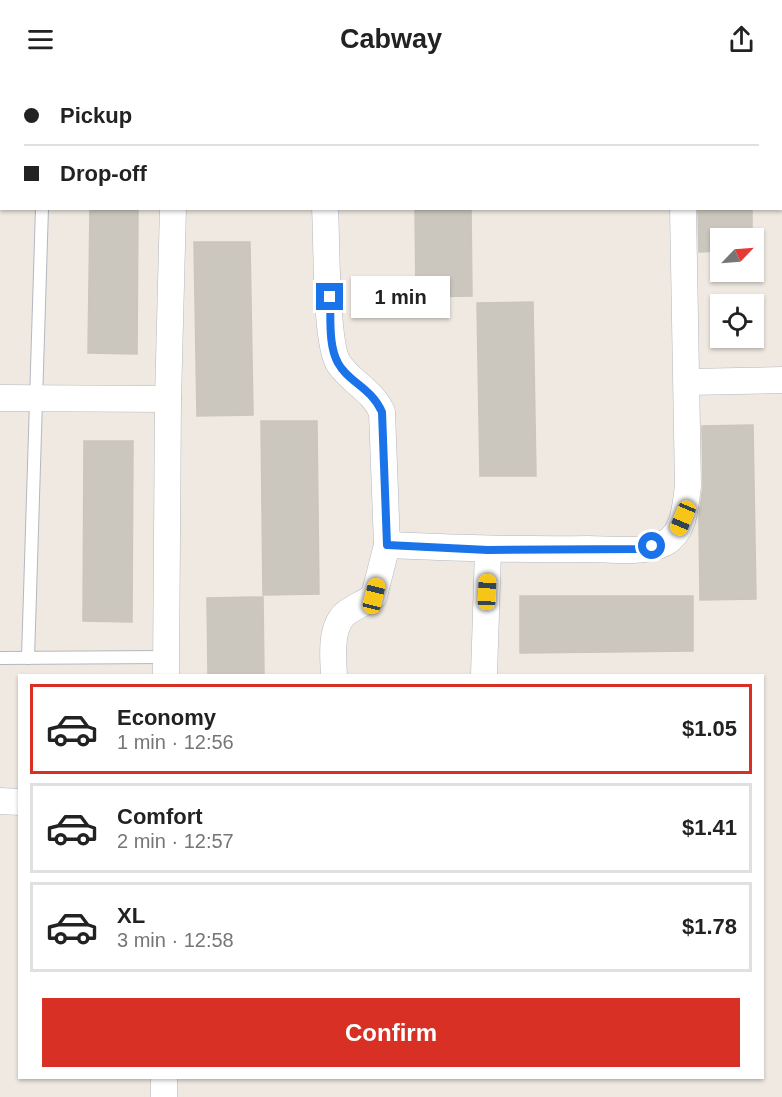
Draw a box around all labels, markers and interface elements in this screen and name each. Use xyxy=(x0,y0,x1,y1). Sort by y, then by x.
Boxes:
icon: menu xyxy=(24,23,57,56)
icon: share xyxy=(725,23,758,56)
text: Cabway xyxy=(340,24,442,54)
text: Pickup xyxy=(60,103,132,128)
text: Drop-off xyxy=(60,161,147,186)
north arrow xyxy=(710,228,764,282)
map controls xyxy=(710,228,764,348)
callout: 1 min xyxy=(351,276,450,318)
route end xyxy=(316,283,343,310)
text: 1 min xyxy=(374,286,427,308)
button: locate xyxy=(710,294,764,348)
car xyxy=(668,498,698,538)
route start xyxy=(638,532,665,559)
car xyxy=(477,574,497,610)
car xyxy=(361,576,387,616)
icon: car xyxy=(45,702,99,756)
text: Economy xyxy=(117,705,216,730)
text: $1.05 xyxy=(682,716,737,741)
text: 1 min · 12:56 xyxy=(117,731,234,753)
icon: car xyxy=(45,801,99,855)
text: Comfort xyxy=(117,804,203,829)
text: $1.41 xyxy=(682,815,737,840)
text: 2 min · 12:57 xyxy=(117,830,234,852)
icon: car xyxy=(45,900,99,954)
text: XL xyxy=(117,903,145,928)
text: $1.78 xyxy=(682,914,737,939)
text: 3 min · 12:58 xyxy=(117,929,234,951)
button: Confirm xyxy=(42,998,740,1067)

